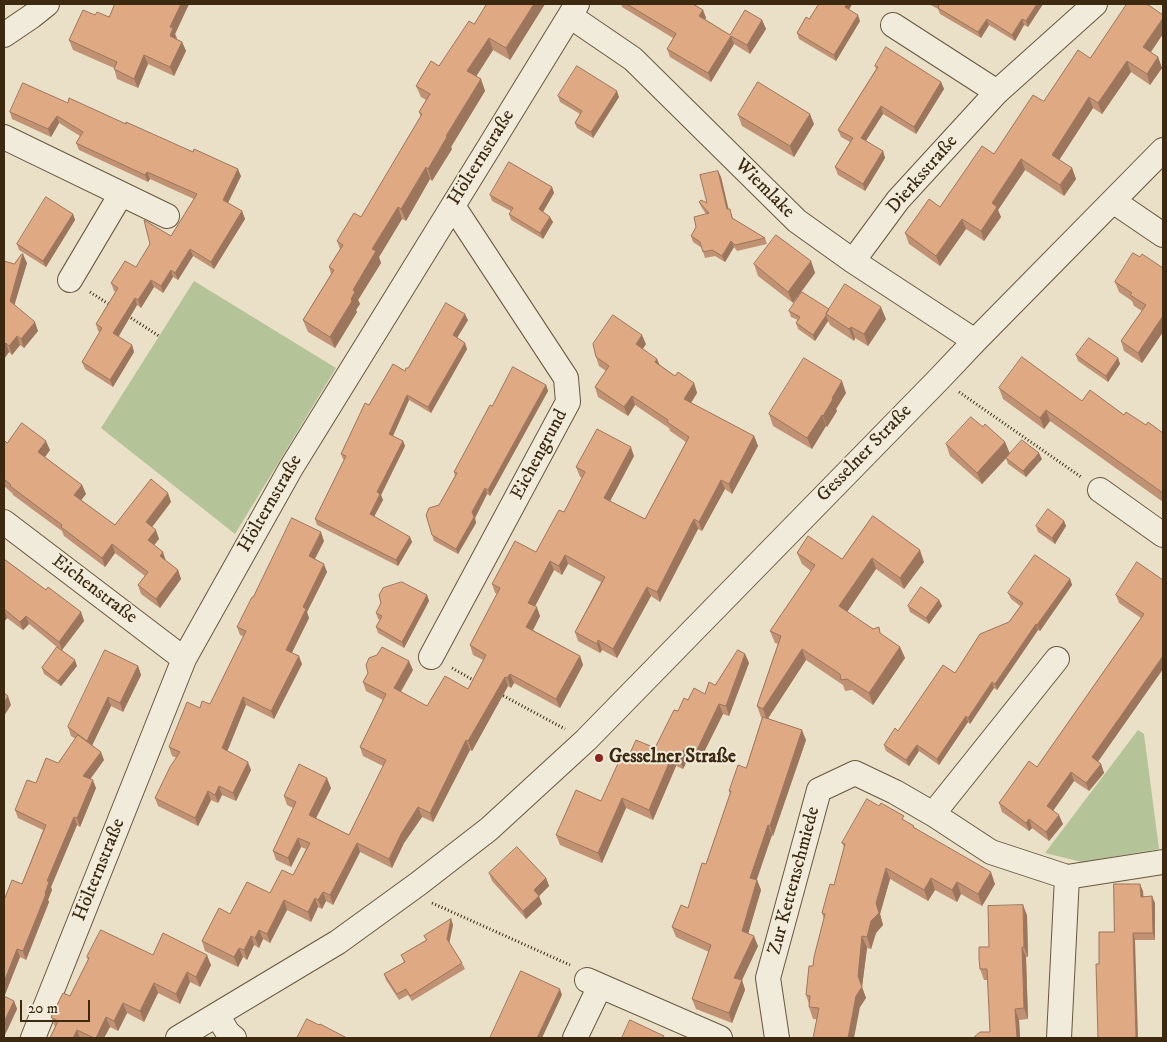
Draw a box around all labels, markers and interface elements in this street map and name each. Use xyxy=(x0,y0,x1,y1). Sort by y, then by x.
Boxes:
street label: Hölternstraße xyxy=(444,106,520,210)
street label: Dierksstraße xyxy=(883,131,963,219)
street label: Wiemlake xyxy=(729,154,799,224)
street label: Gesselner Straße xyxy=(813,400,917,508)
street label: Eichengrund xyxy=(507,406,573,504)
street label: Hölternstraße xyxy=(234,451,308,557)
street label: Eichenstraße xyxy=(47,550,141,630)
place label: Gesselner Straße xyxy=(609,747,736,769)
marker: Gesselner Straße xyxy=(593,752,605,764)
street label: Zur Kettenschmiede xyxy=(764,804,826,958)
street label: Hölternstraße xyxy=(69,816,131,924)
scale bar xyxy=(22,990,92,1022)
text: 20 m xyxy=(28,999,58,1018)

